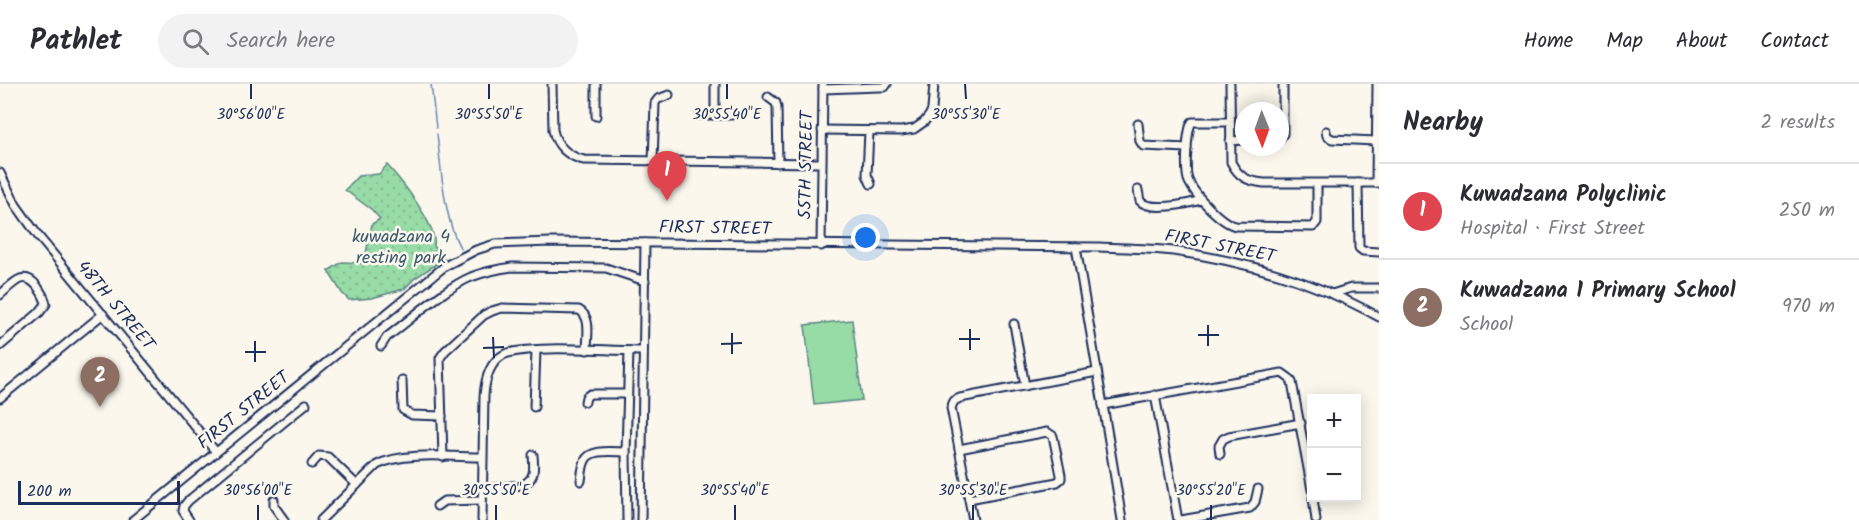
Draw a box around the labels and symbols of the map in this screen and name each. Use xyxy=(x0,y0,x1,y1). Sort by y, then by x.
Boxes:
north arrow xyxy=(1235,102,1289,156)
text: 30°56'00"E xyxy=(217,103,286,127)
text: 30°55'50"E xyxy=(455,103,525,127)
text: 30°55'40"E xyxy=(693,103,763,127)
text: 30°55'30"E xyxy=(931,103,1002,127)
street label: 55TH STREET xyxy=(792,109,822,220)
pin: 1 xyxy=(648,152,686,201)
street label: FIRST STREET xyxy=(659,214,773,245)
street label: FIRST STREET xyxy=(1162,222,1279,272)
park label: kuwadzana 4 resting park xyxy=(352,223,450,273)
your location xyxy=(851,223,880,252)
street label: 48TH STREET xyxy=(69,255,162,359)
pin: 2 xyxy=(80,358,120,407)
street label: FIRST STREET xyxy=(191,364,298,458)
scale bar xyxy=(18,478,180,506)
text: 30°56'00"E xyxy=(224,479,293,503)
text: 30°55'50"E xyxy=(462,479,532,503)
text: 30°55'40"E xyxy=(701,479,771,503)
text: 30°55'30"E xyxy=(938,479,1009,503)
text: 30°55'20"E xyxy=(1176,479,1247,503)

